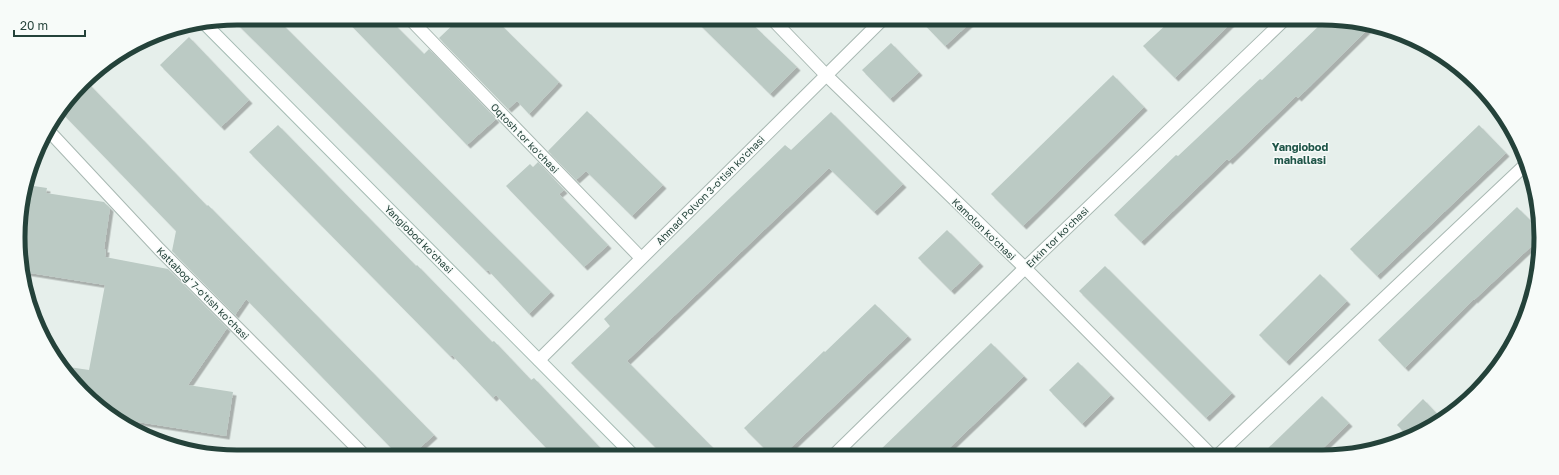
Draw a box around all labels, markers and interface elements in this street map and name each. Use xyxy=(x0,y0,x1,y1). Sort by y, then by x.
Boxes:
scale bar xyxy=(14,12,85,38)
text: 20 m xyxy=(20,18,48,33)
street label: Oqtosh tor koʻchasi xyxy=(488,100,562,176)
street label: Ahmad Polvon 3-o'tish ko'chasi xyxy=(653,133,767,247)
district label: Yangiobod mahallasi xyxy=(1272,140,1328,166)
street label: Kamolon ko'chasi xyxy=(950,196,1018,262)
street label: Yangiobod ko'chasi xyxy=(382,202,456,276)
street label: Erkin tor koʻchasi xyxy=(1023,204,1091,270)
street label: Kattabog' 7-o'tish ko'chasi xyxy=(154,244,252,342)

